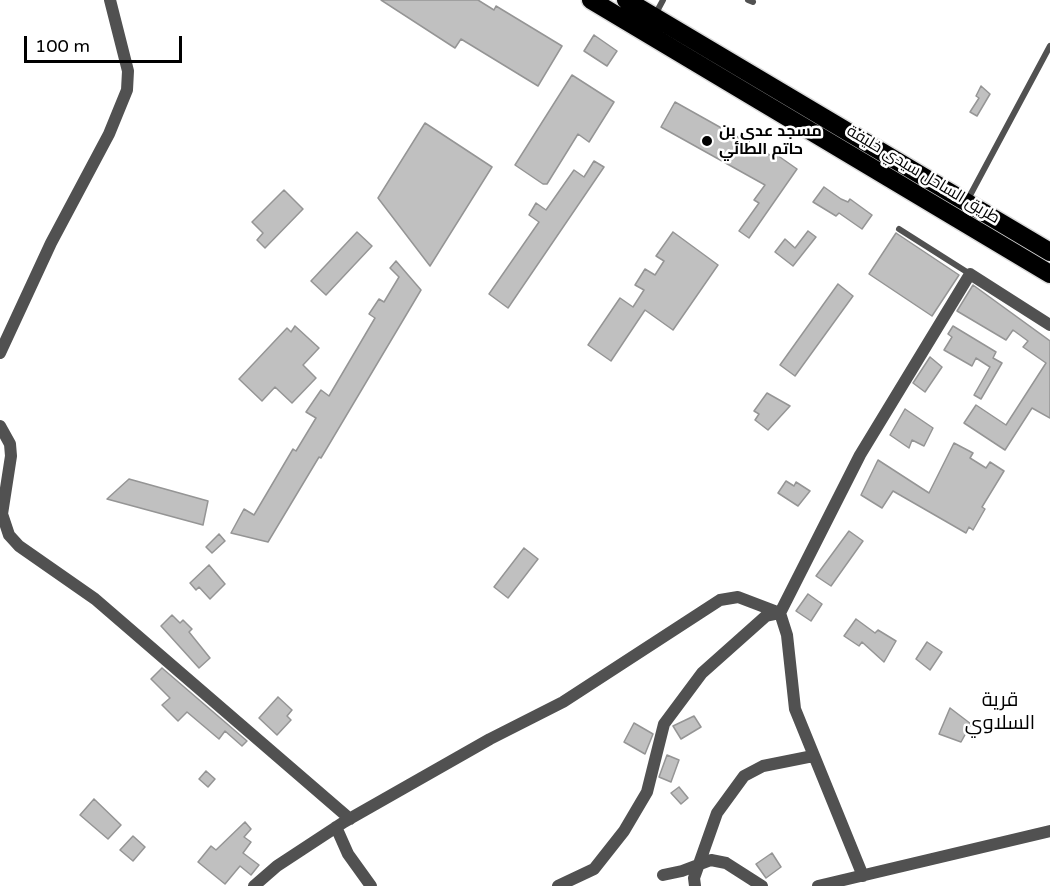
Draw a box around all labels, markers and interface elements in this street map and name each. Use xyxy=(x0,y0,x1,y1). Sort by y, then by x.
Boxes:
scale bar xyxy=(27,24,184,62)
text: 100 m xyxy=(35,35,90,57)
place label: مسجد عدي بن حاتم الطائي xyxy=(719,122,822,160)
street label: طريق الساحل سيدي خليفة xyxy=(843,122,1003,228)
marker: مسجد عدي بن حاتم الطائي xyxy=(700,134,714,148)
district label: قرية السلاوي xyxy=(965,689,1035,736)

